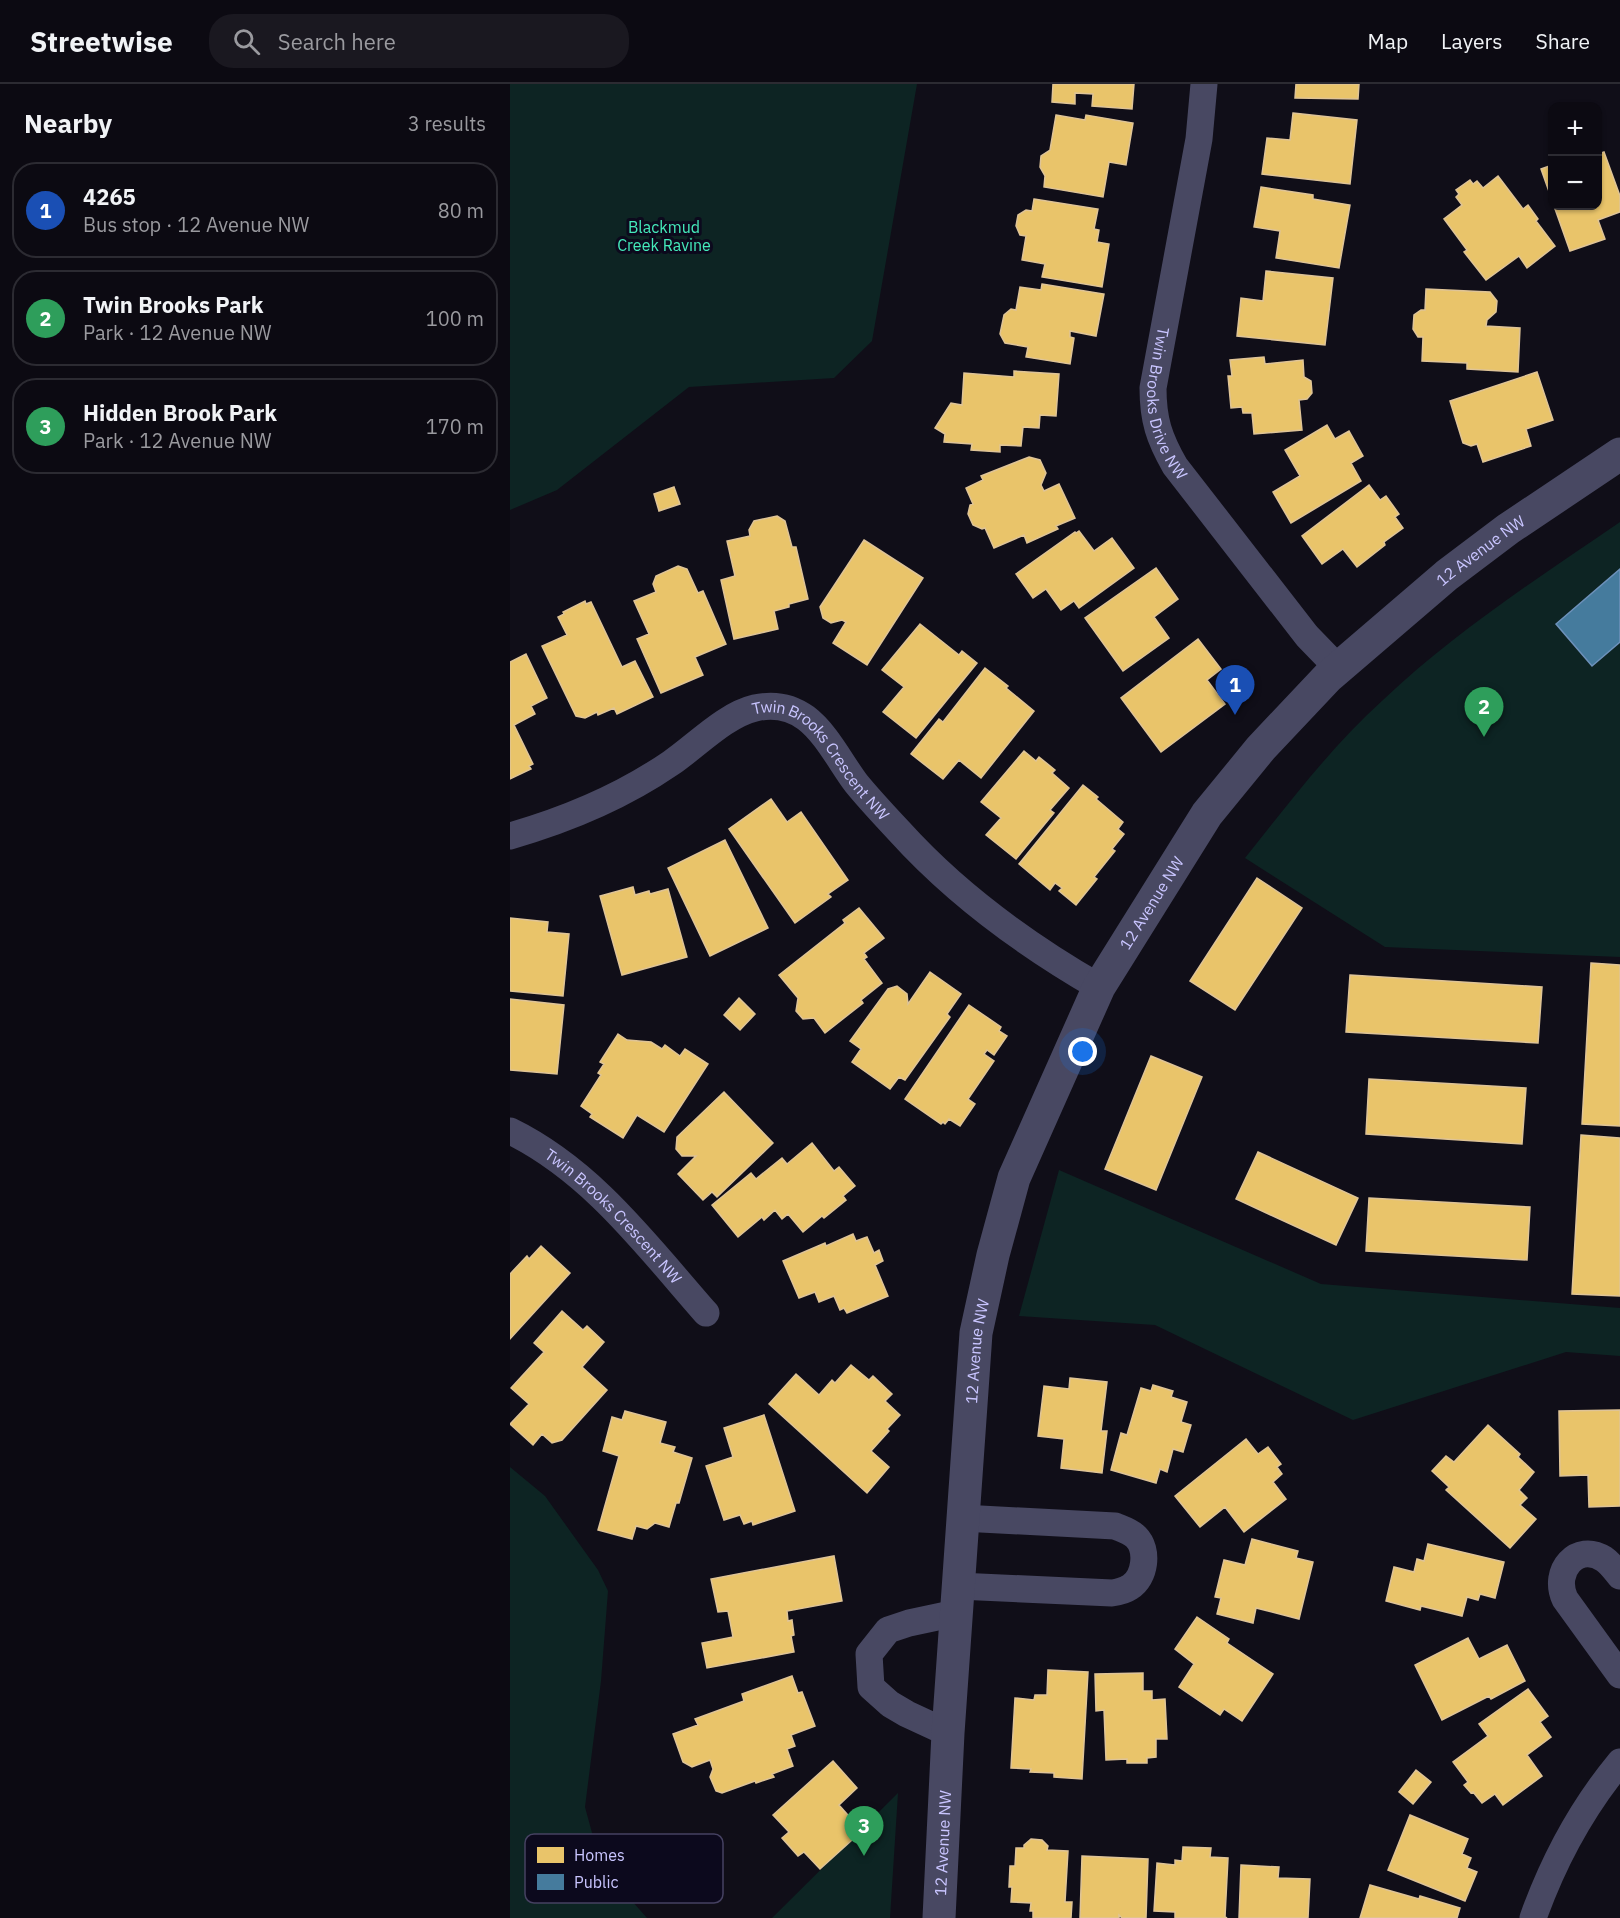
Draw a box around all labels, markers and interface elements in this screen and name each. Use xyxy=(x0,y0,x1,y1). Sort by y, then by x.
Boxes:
search box xyxy=(209,14,629,68)
text: Streetwise xyxy=(30,23,173,60)
icon: search xyxy=(230,25,263,58)
text: Search here xyxy=(278,27,396,56)
text: Map xyxy=(1368,27,1408,55)
text: Layers xyxy=(1441,27,1503,55)
text: Share xyxy=(1536,27,1590,55)
map controls xyxy=(1548,102,1602,210)
button: + xyxy=(1548,102,1602,156)
text: Nearby xyxy=(24,106,112,140)
text: 3 results xyxy=(408,110,486,137)
button: − xyxy=(1548,156,1602,210)
text: 4265 xyxy=(83,182,136,211)
text: 1 xyxy=(40,197,52,224)
text: 80 m xyxy=(438,197,484,224)
text: Bus stop · 12 Avenue NW xyxy=(83,211,309,238)
park label: Blackmud Creek Ravine xyxy=(617,217,711,255)
text: Twin Brooks Park xyxy=(83,290,263,319)
text: 2 xyxy=(40,305,52,332)
text: 100 m xyxy=(426,305,484,332)
text: Park · 12 Avenue NW xyxy=(83,319,272,346)
street label: Twin Brooks Drive NW xyxy=(1143,326,1192,484)
text: Hidden Brook Park xyxy=(83,398,277,427)
text: 3 xyxy=(40,413,52,440)
text: 170 m xyxy=(426,413,484,440)
text: Park · 12 Avenue NW xyxy=(83,427,272,454)
street label: 12 Avenue NW xyxy=(1432,511,1529,590)
pin: 1 xyxy=(1216,666,1254,715)
pin: 2 xyxy=(1464,688,1504,737)
street label: Twin Brooks Crescent NW xyxy=(750,696,894,824)
street label: 12 Avenue NW xyxy=(1115,853,1188,953)
your location xyxy=(1068,1037,1097,1066)
street label: Twin Brooks Crescent NW xyxy=(541,1144,686,1288)
street label: 12 Avenue NW xyxy=(961,1297,993,1405)
street label: 12 Avenue NW xyxy=(930,1790,955,1896)
pin: 3 xyxy=(844,1806,884,1856)
legend xyxy=(525,1834,723,1903)
text: Homes xyxy=(574,1845,625,1865)
text: Public xyxy=(574,1872,618,1892)

